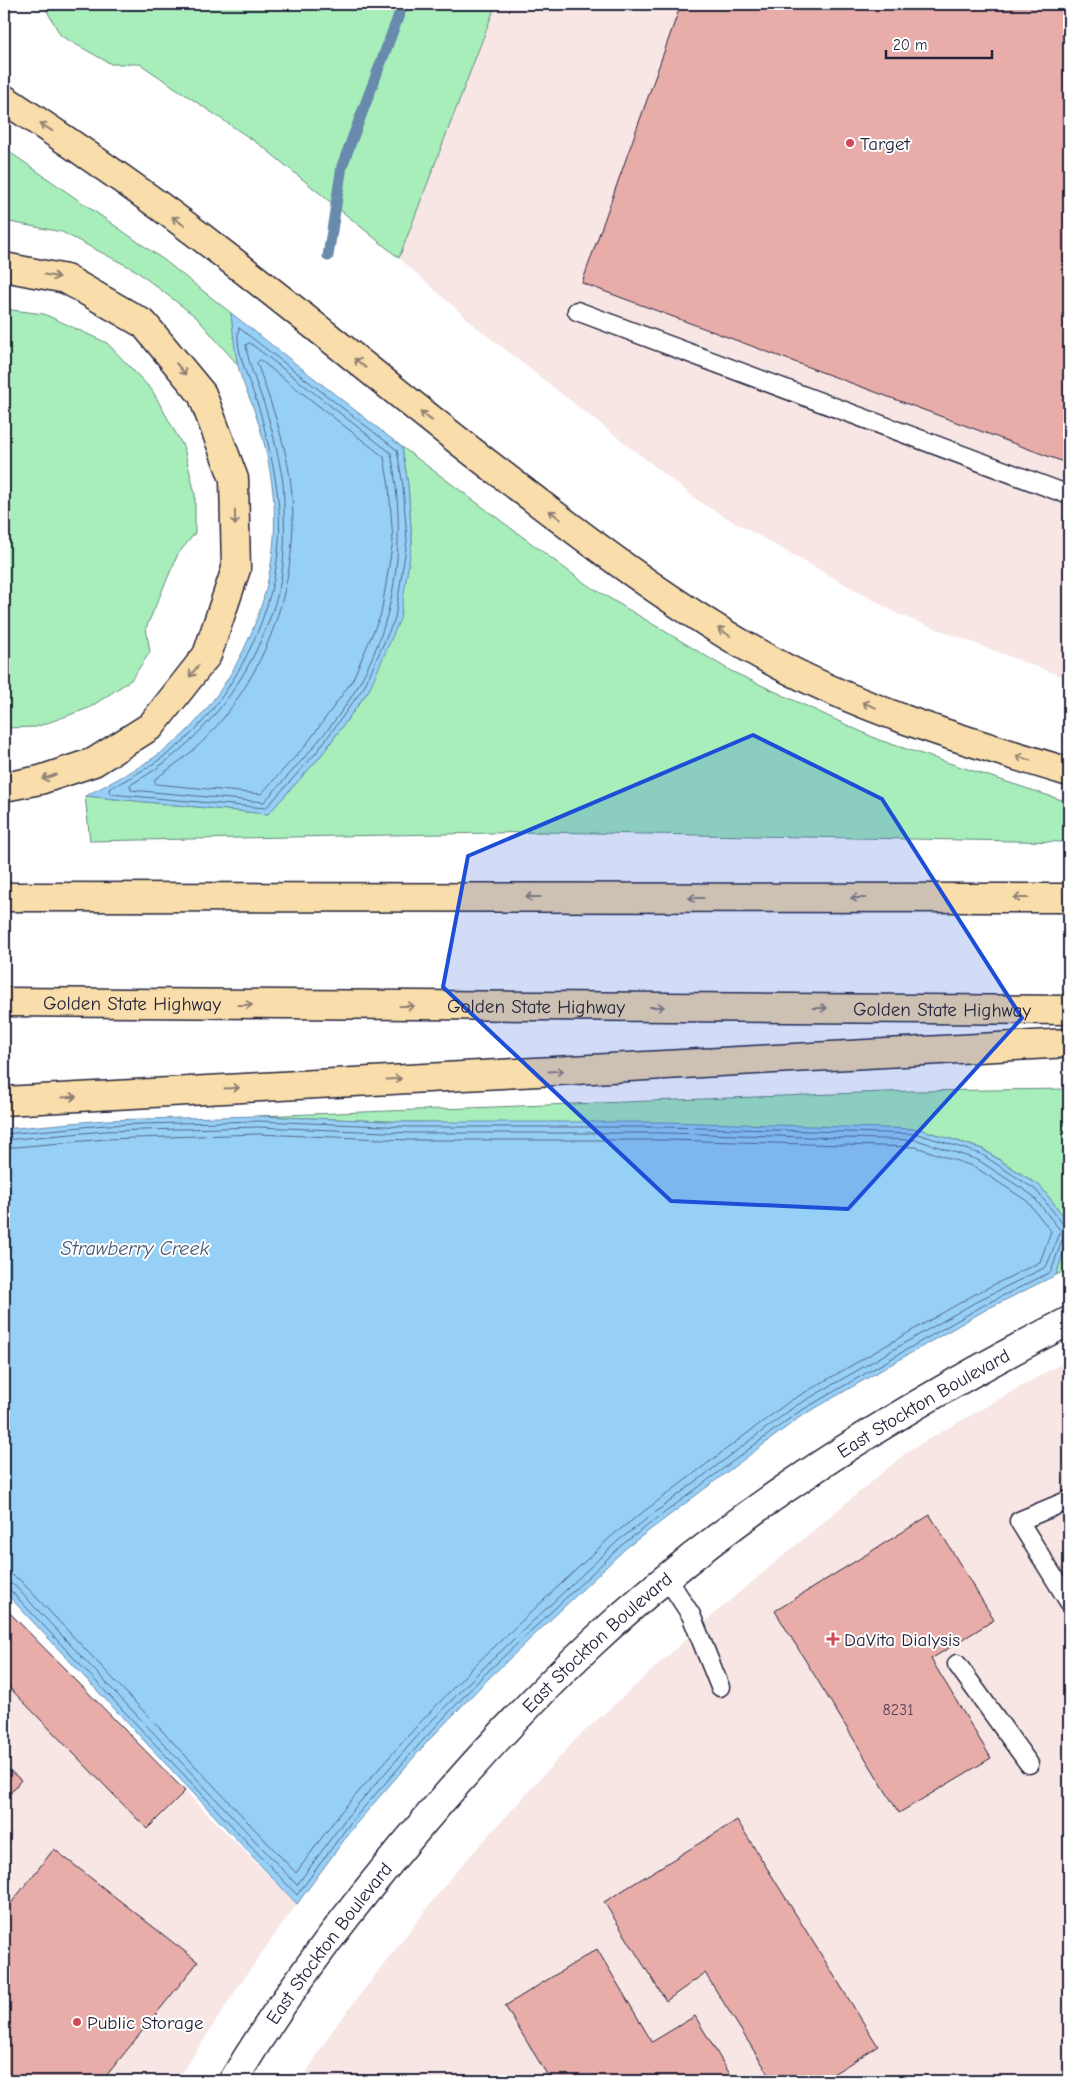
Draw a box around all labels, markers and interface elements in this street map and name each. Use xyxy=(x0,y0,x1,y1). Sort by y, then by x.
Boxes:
scale bar xyxy=(886,28,992,60)
text: 20 m xyxy=(893,36,927,54)
one-way arrow xyxy=(39,122,53,132)
place label: Target xyxy=(860,133,911,155)
marker: Target xyxy=(844,137,856,149)
one-way arrow xyxy=(172,215,185,226)
one-way arrow xyxy=(43,272,59,282)
one-way arrow xyxy=(354,358,367,369)
one-way arrow xyxy=(175,362,187,375)
one-way arrow xyxy=(420,410,433,421)
one-way arrow xyxy=(230,509,240,525)
one-way arrow xyxy=(548,510,562,520)
one-way arrow xyxy=(717,627,731,638)
one-way arrow xyxy=(188,664,199,677)
one-way arrow xyxy=(862,699,877,709)
one-way arrow xyxy=(1015,753,1031,763)
one-way arrow xyxy=(42,773,58,782)
one-way arrow xyxy=(525,892,542,902)
one-way arrow xyxy=(688,893,704,903)
one-way arrow xyxy=(850,893,866,903)
one-way arrow xyxy=(1013,893,1029,903)
street label: Golden State Highway xyxy=(43,992,222,1016)
street label: Golden State Highway xyxy=(447,995,626,1019)
street label: Golden State Highway xyxy=(853,998,1032,1022)
one-way arrow xyxy=(236,1000,253,1010)
one-way arrow xyxy=(399,1001,415,1011)
one-way arrow xyxy=(649,1002,665,1012)
one-way arrow xyxy=(812,1003,828,1013)
one-way arrow xyxy=(548,1066,564,1075)
one-way arrow xyxy=(386,1075,402,1084)
one-way arrow xyxy=(223,1083,239,1092)
one-way arrow xyxy=(61,1092,77,1101)
water label: Strawberry Creek xyxy=(61,1237,209,1260)
street label: East Stockton Boulevard xyxy=(833,1344,1014,1463)
street label: East Stockton Boulevard xyxy=(518,1568,677,1717)
place label: DaVita Dialysis xyxy=(844,1629,960,1651)
marker: DaVita Dialysis xyxy=(826,1632,840,1646)
house number: 8231 xyxy=(882,1701,914,1719)
street label: East Stockton Boulevard xyxy=(262,1858,397,2029)
place label: Public Storage xyxy=(87,2012,204,2034)
marker: Public Storage xyxy=(71,2016,83,2028)

